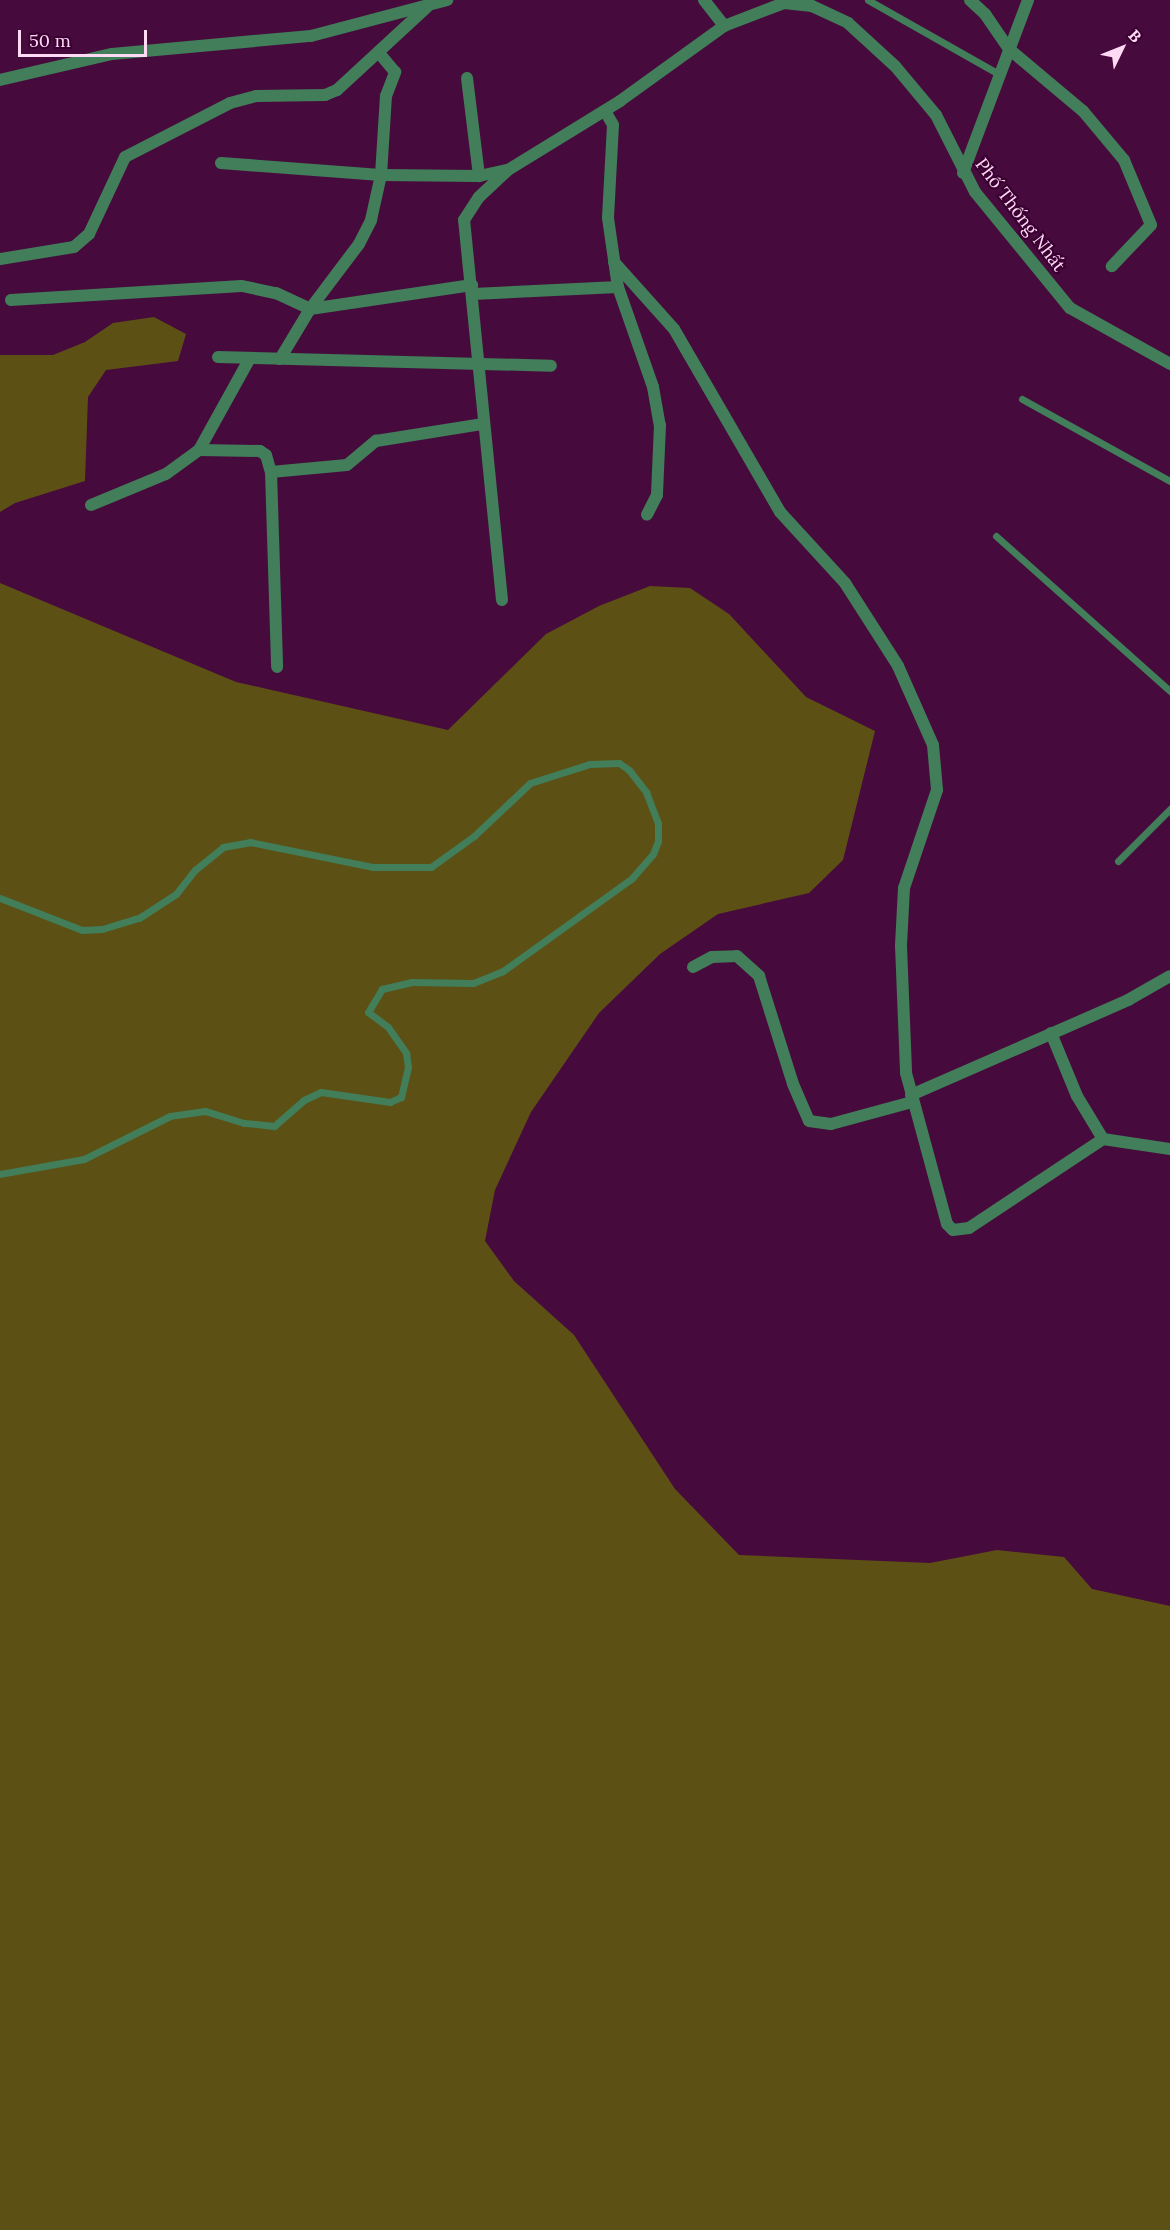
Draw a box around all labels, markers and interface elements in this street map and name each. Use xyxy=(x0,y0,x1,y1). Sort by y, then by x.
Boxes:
scale bar xyxy=(21,18,150,56)
north arrow xyxy=(1092,18,1152,78)
text: B xyxy=(1124,25,1146,46)
text: 50 m xyxy=(29,29,71,52)
street label: Phố Thống Nhất xyxy=(970,154,1070,276)

